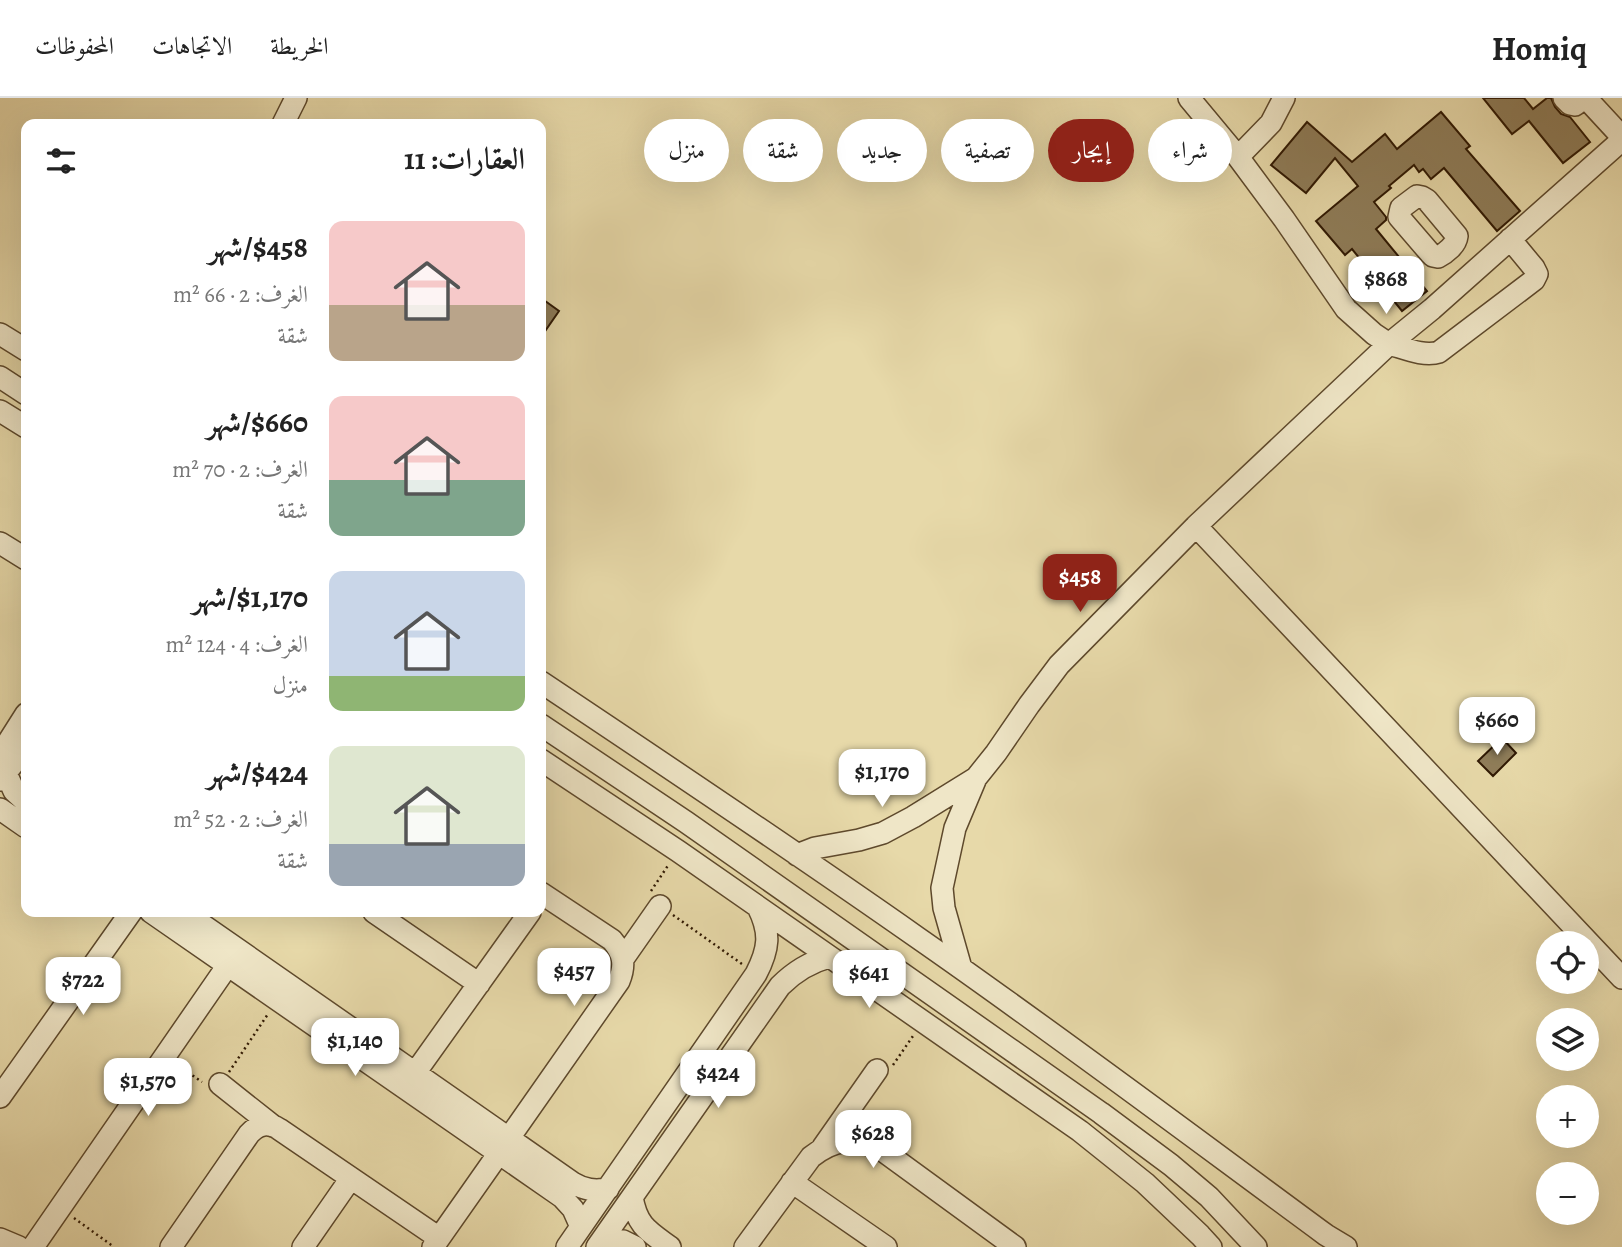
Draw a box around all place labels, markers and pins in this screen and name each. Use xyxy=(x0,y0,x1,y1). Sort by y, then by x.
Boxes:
pin: $868 xyxy=(1345,256,1427,316)
pin: $458 xyxy=(1039,554,1121,614)
pin: $660 xyxy=(1456,698,1538,757)
pin: $1,170 xyxy=(825,750,939,809)
pin: $457 xyxy=(533,948,615,1008)
pin: $641 xyxy=(828,950,910,1010)
pin: $722 xyxy=(42,958,124,1017)
pin: $1,140 xyxy=(298,1018,412,1078)
pin: $424 xyxy=(677,1051,759,1110)
pin: $1,570 xyxy=(91,1058,205,1118)
pin: $628 xyxy=(832,1110,914,1170)

